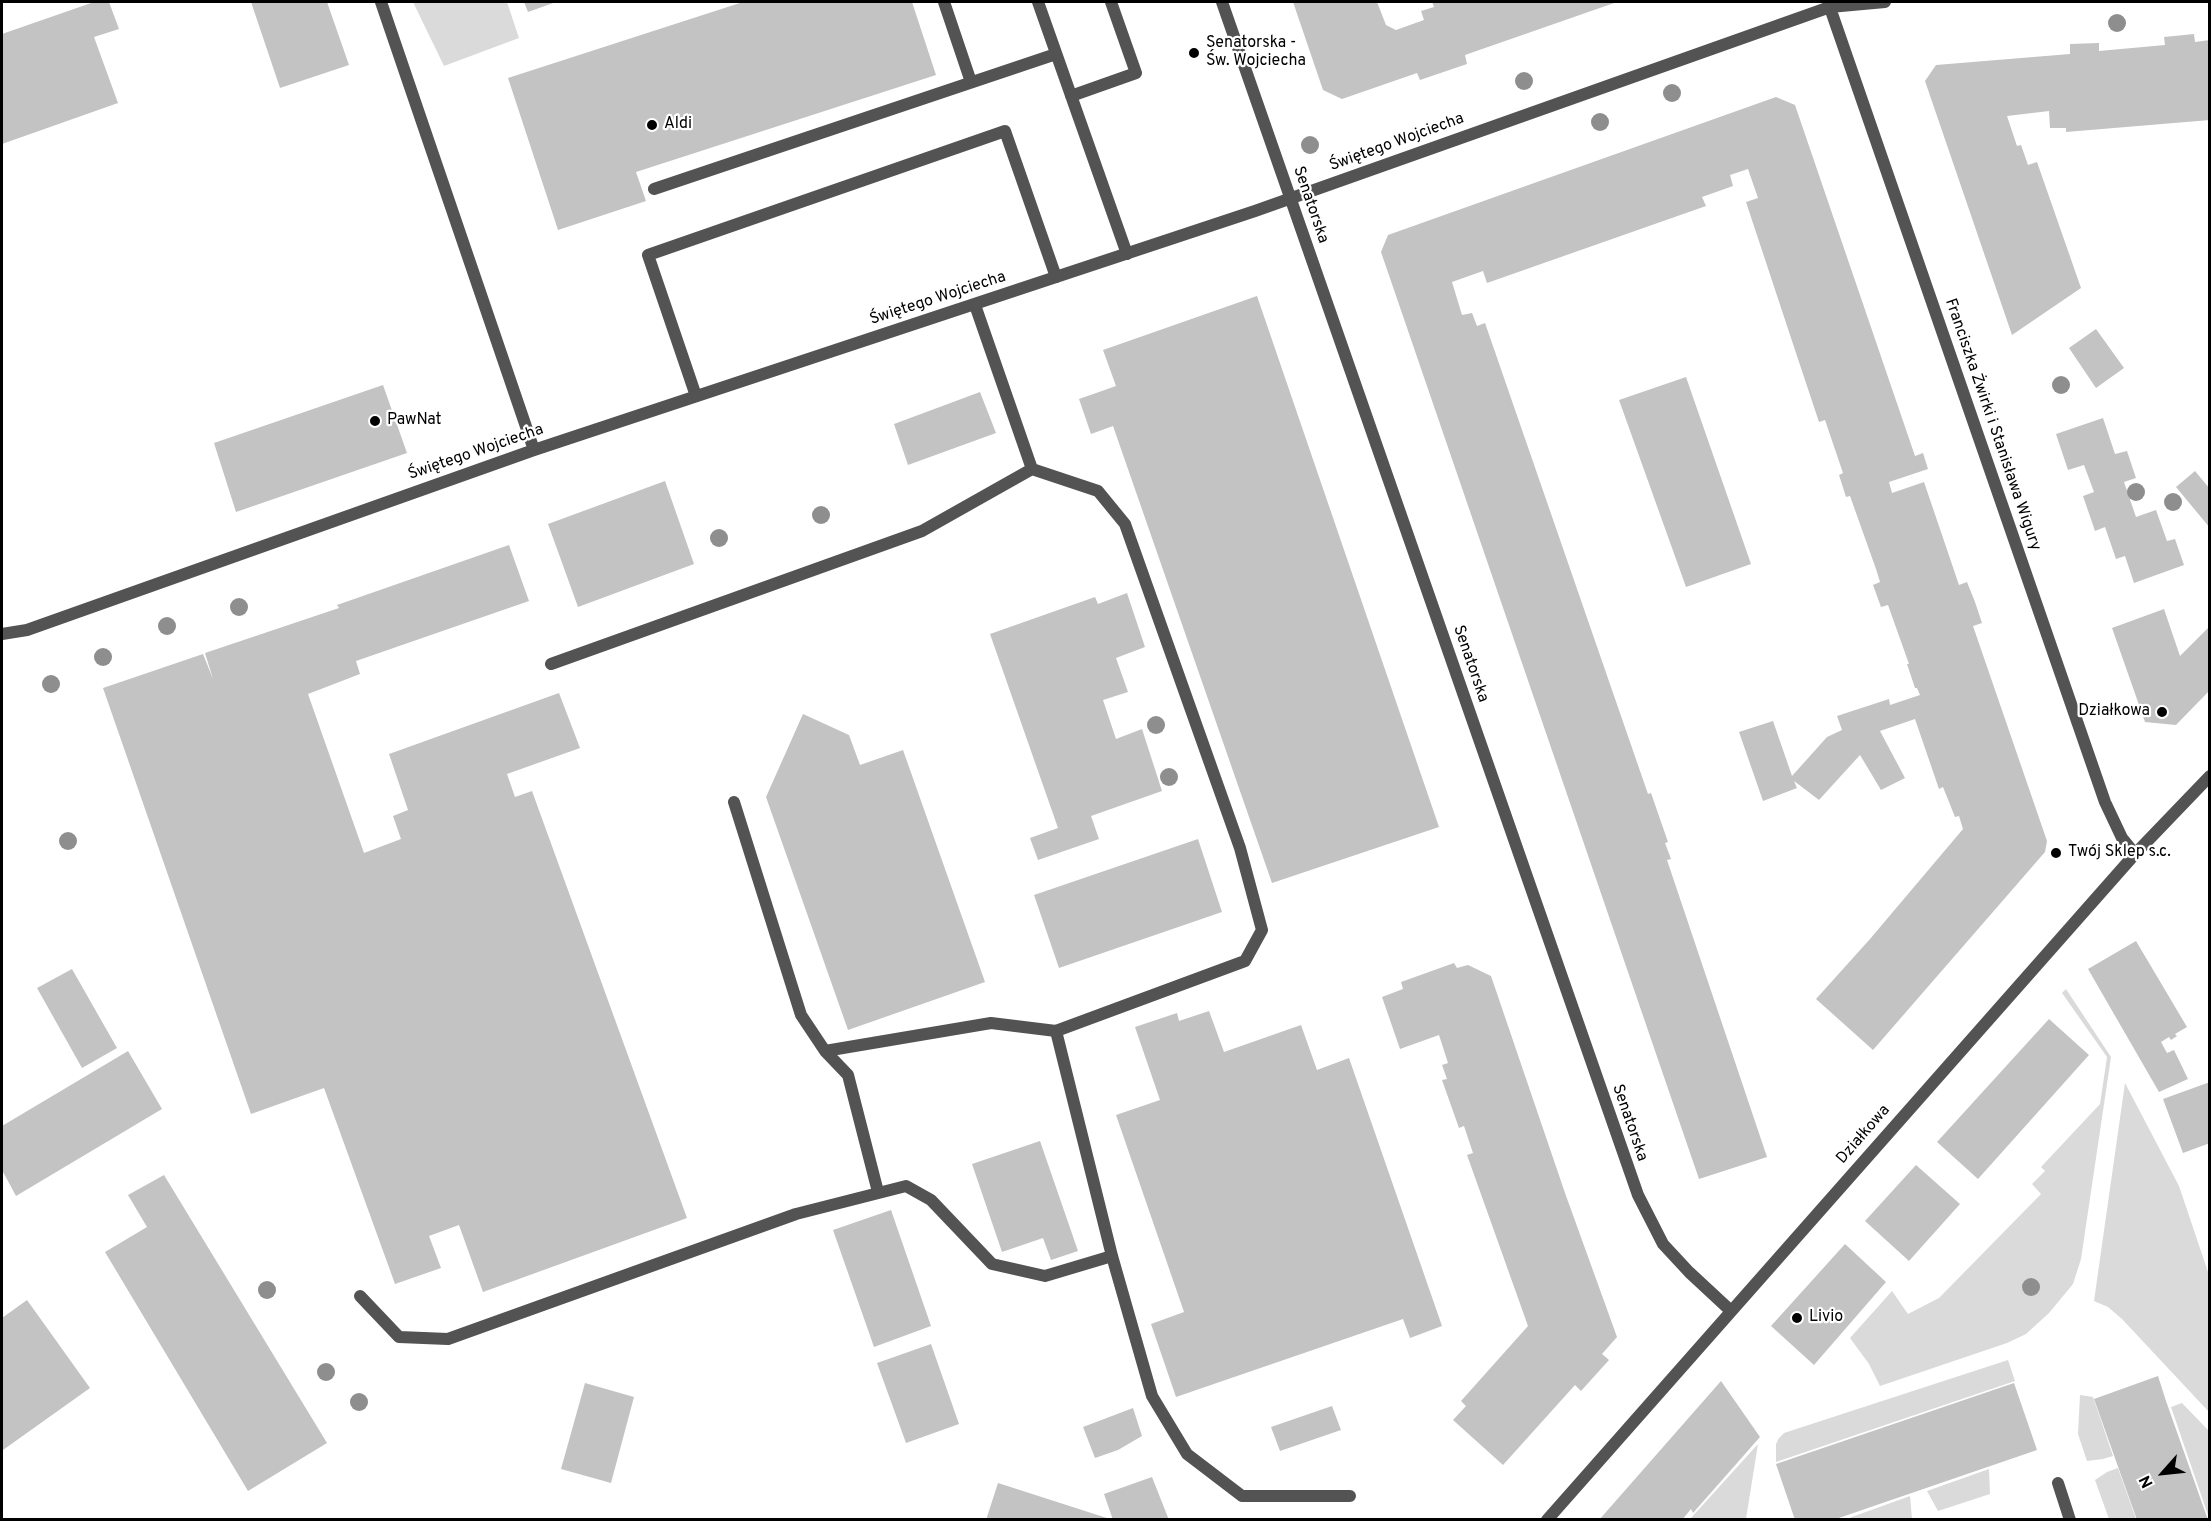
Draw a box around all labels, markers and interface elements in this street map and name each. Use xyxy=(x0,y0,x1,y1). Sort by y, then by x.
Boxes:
place label: Senatorska - Św. Wojciecha xyxy=(1206,34,1306,72)
marker: Senatorska - Św. Wojciecha xyxy=(1187,46,1201,60)
street label: Świętego Wojciecha xyxy=(1327,110,1467,176)
place label: Aldi xyxy=(664,115,692,135)
marker: Aldi xyxy=(645,118,659,132)
street label: Senatorska xyxy=(1288,164,1332,246)
street label: Świętego Wojciecha xyxy=(868,268,1008,330)
street label: Franciszka Żwirki i Stanisława Wigury xyxy=(1940,296,2044,554)
place label: PawNat xyxy=(387,411,442,431)
marker: PawNat xyxy=(368,414,382,428)
street label: Świętego Wojciecha xyxy=(406,421,546,485)
street label: Senatorska xyxy=(1448,623,1492,705)
place label: Działkowa xyxy=(2078,702,2150,722)
marker: Działkowa xyxy=(2155,705,2169,719)
place label: Twój Sklep s.c. xyxy=(2068,843,2171,863)
marker: Twój Sklep s.c. xyxy=(2049,846,2063,860)
street label: Senatorska xyxy=(1607,1082,1651,1164)
street label: Działkowa xyxy=(1833,1102,1895,1168)
place label: Livio xyxy=(1809,1308,1843,1328)
marker: Livio xyxy=(1790,1311,1804,1325)
north arrow xyxy=(2133,1443,2193,1503)
text: N xyxy=(2135,1472,2158,1491)

